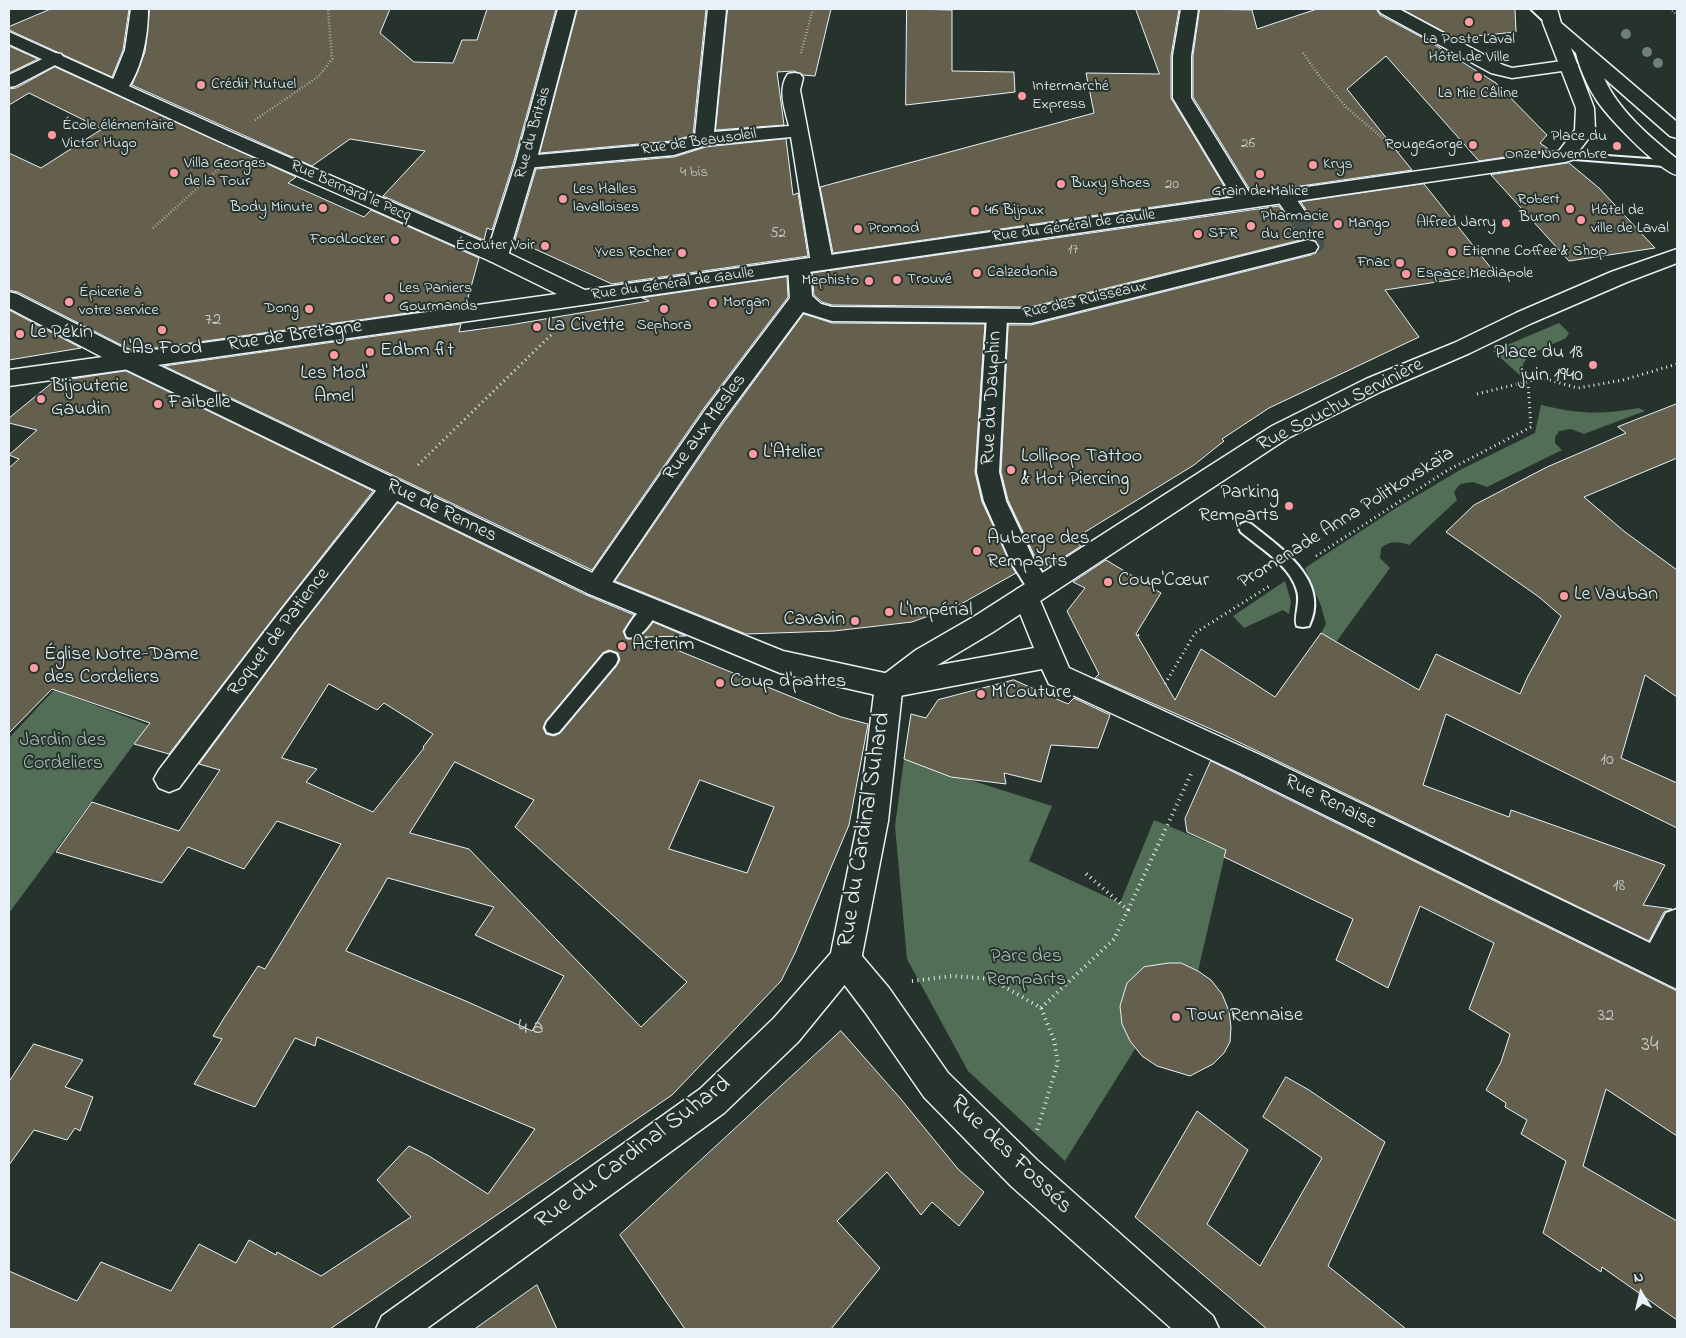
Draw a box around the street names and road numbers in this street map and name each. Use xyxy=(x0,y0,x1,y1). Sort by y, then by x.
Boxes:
street label: Rue du Britais xyxy=(512,85,556,181)
street label: Rue de Beausoleil xyxy=(640,125,758,161)
street label: Rue Bernard le Pecq xyxy=(287,157,413,227)
street label: Rue du Général de Gaulle xyxy=(991,206,1157,248)
street label: Rue du Général de Gaulle xyxy=(590,264,756,306)
street label: Rue des Ruisseaux xyxy=(1021,277,1149,325)
street label: Rue de Bretagne xyxy=(226,316,364,358)
street label: Rue du Dauphin xyxy=(978,330,1008,466)
street label: Rue Souchu Servinière xyxy=(1254,354,1428,458)
street label: Rue aux Mesles xyxy=(659,370,753,486)
street label: Promenade Anna Politkovskaïa xyxy=(1235,443,1459,595)
street label: Rue de Rennes xyxy=(382,475,500,549)
street label: Roquet de Patience xyxy=(224,564,336,702)
street label: Rue du Cardinal Suhard xyxy=(833,711,899,949)
street label: Rue Renaise xyxy=(1280,770,1380,836)
street label: Rue du Cardinal Suhard xyxy=(531,1071,737,1237)
street label: Rue des Fossés xyxy=(943,1090,1077,1222)

